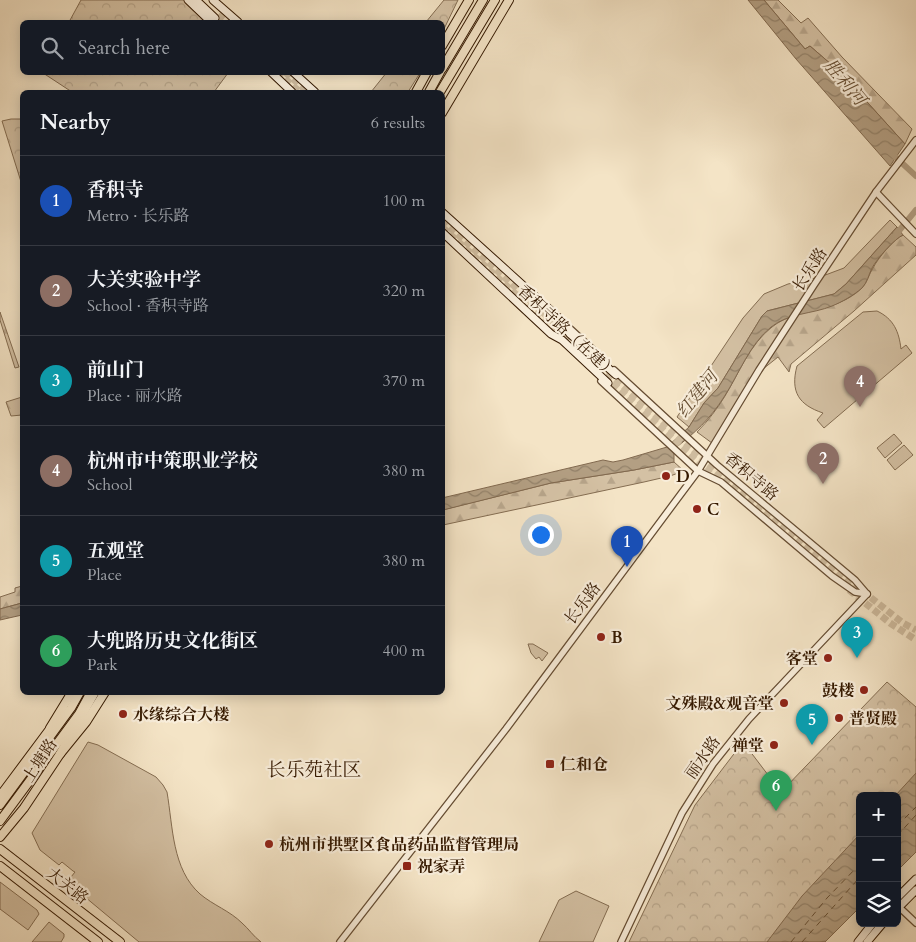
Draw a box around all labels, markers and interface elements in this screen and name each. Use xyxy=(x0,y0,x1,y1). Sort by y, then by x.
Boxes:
search box xyxy=(20,20,445,75)
icon: search xyxy=(38,34,66,62)
text: Search here xyxy=(78,35,170,61)
water label: 胜利河 xyxy=(818,54,873,113)
text: Nearby xyxy=(40,108,111,137)
text: 6 results xyxy=(371,112,425,134)
text: 香积寺 xyxy=(87,177,144,203)
text: 1 xyxy=(52,190,60,212)
text: 100 m xyxy=(383,190,425,212)
text: Metro · 长乐路 xyxy=(87,205,190,227)
street label: 长乐路 xyxy=(788,243,832,296)
text: 大关实验中学 xyxy=(87,267,201,293)
text: 2 xyxy=(52,280,60,302)
text: 320 m xyxy=(383,280,425,302)
street label: 香积寺路（在建） xyxy=(513,280,622,383)
text: School · 香积寺路 xyxy=(87,295,209,317)
text: 前山门 xyxy=(87,357,144,383)
water label: 红建河 xyxy=(671,363,726,423)
pin: 4 xyxy=(844,366,876,407)
text: 3 xyxy=(52,370,60,392)
text: 370 m xyxy=(383,370,425,392)
text: Place · 丽水路 xyxy=(87,385,183,407)
pin: 2 xyxy=(807,443,839,484)
text: 杭州市中策职业学校 xyxy=(87,448,258,474)
street label: 香积寺路 xyxy=(720,448,783,506)
text: 4 xyxy=(52,460,60,482)
text: 380 m xyxy=(383,460,425,482)
place label: D xyxy=(676,466,690,488)
marker: D xyxy=(660,470,672,482)
text: School xyxy=(87,474,132,496)
place label: C xyxy=(707,499,719,521)
marker: C xyxy=(691,503,703,515)
your location xyxy=(528,522,554,548)
pin: 1 xyxy=(611,526,643,567)
text: 五观堂 xyxy=(87,538,144,564)
text: 5 xyxy=(52,550,60,572)
text: 380 m xyxy=(383,550,425,572)
text: Place xyxy=(87,564,122,586)
street label: 长乐路 xyxy=(560,578,606,629)
pin: 3 xyxy=(841,617,873,658)
place label: B xyxy=(611,627,623,649)
text: 大兜路历史文化街区 xyxy=(87,628,258,654)
marker: B xyxy=(595,631,607,643)
text: 6 xyxy=(52,640,60,662)
text: 400 m xyxy=(383,640,425,662)
place label: 客堂 xyxy=(786,648,818,670)
marker: 客堂 xyxy=(822,652,834,664)
text: Park xyxy=(87,654,118,676)
place label: 鼓楼 xyxy=(822,680,854,702)
marker: 鼓楼 xyxy=(858,684,870,696)
place label: 文殊殿&观音堂 xyxy=(666,693,774,715)
marker: 文殊殿&观音堂 xyxy=(778,697,790,709)
place label: 水缘综合大楼 xyxy=(133,704,229,726)
pin: 5 xyxy=(796,704,828,745)
marker: 水缘综合大楼 xyxy=(117,708,129,720)
place label: 普贤殿 xyxy=(849,708,897,730)
marker: 普贤殿 xyxy=(833,712,845,724)
street label: 丽水路 xyxy=(680,732,726,784)
street label: 上塘路 xyxy=(18,734,62,787)
place label: 禅堂 xyxy=(732,735,764,757)
marker: 禅堂 xyxy=(768,739,780,751)
place label: 仁和仓 xyxy=(560,754,608,776)
district label: 长乐苑社区 xyxy=(266,757,362,783)
marker: 仁和仓 xyxy=(544,758,556,770)
pin: 6 xyxy=(760,770,792,811)
map controls xyxy=(856,792,901,927)
button: + xyxy=(856,792,901,837)
place label: 杭州市拱墅区食品药品监督管理局 xyxy=(279,834,519,856)
button: − xyxy=(856,837,901,882)
marker: 杭州市拱墅区食品药品监督管理局 xyxy=(263,838,275,850)
place label: 祝家弄 xyxy=(417,856,465,878)
marker: 祝家弄 xyxy=(401,860,413,872)
street label: 大关路 xyxy=(42,862,93,909)
button: layers xyxy=(856,882,901,927)

